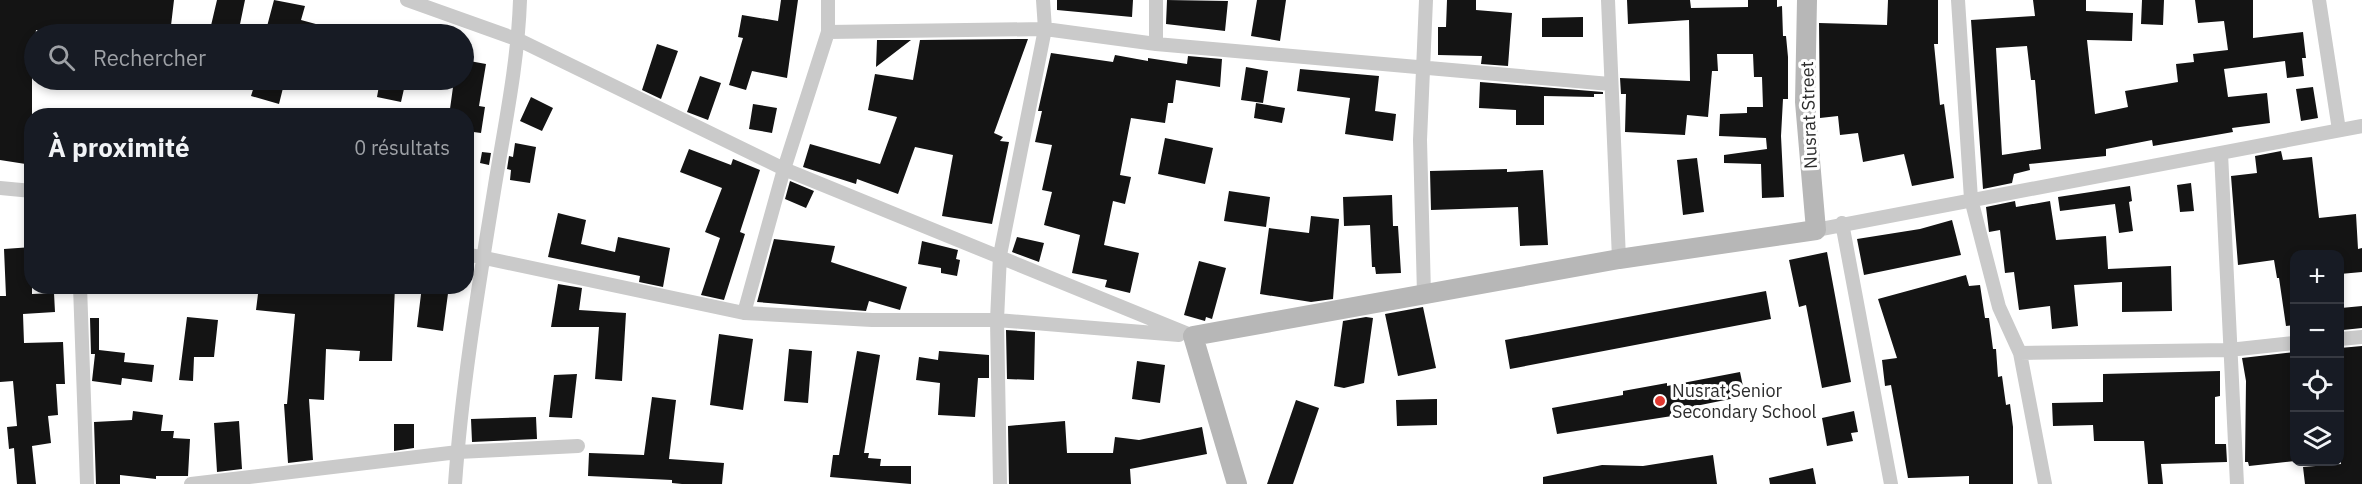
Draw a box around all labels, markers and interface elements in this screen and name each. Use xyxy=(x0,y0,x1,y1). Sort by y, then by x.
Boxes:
search box xyxy=(24,24,474,90)
icon: search xyxy=(45,41,78,74)
text: Rechercher xyxy=(93,43,206,72)
street label: Nusrat Street xyxy=(1795,61,1822,169)
text: À proximité xyxy=(48,130,190,164)
text: 0 résultats xyxy=(354,134,450,161)
map controls xyxy=(2290,250,2344,466)
button: + xyxy=(2290,250,2344,304)
button: − xyxy=(2290,304,2344,358)
button: locate xyxy=(2290,358,2344,412)
place label: Nusrat Senior Secondary School xyxy=(1672,379,1817,423)
marker: Nusrat Senior Secondary School xyxy=(1653,394,1667,408)
button: layers xyxy=(2290,412,2344,466)

